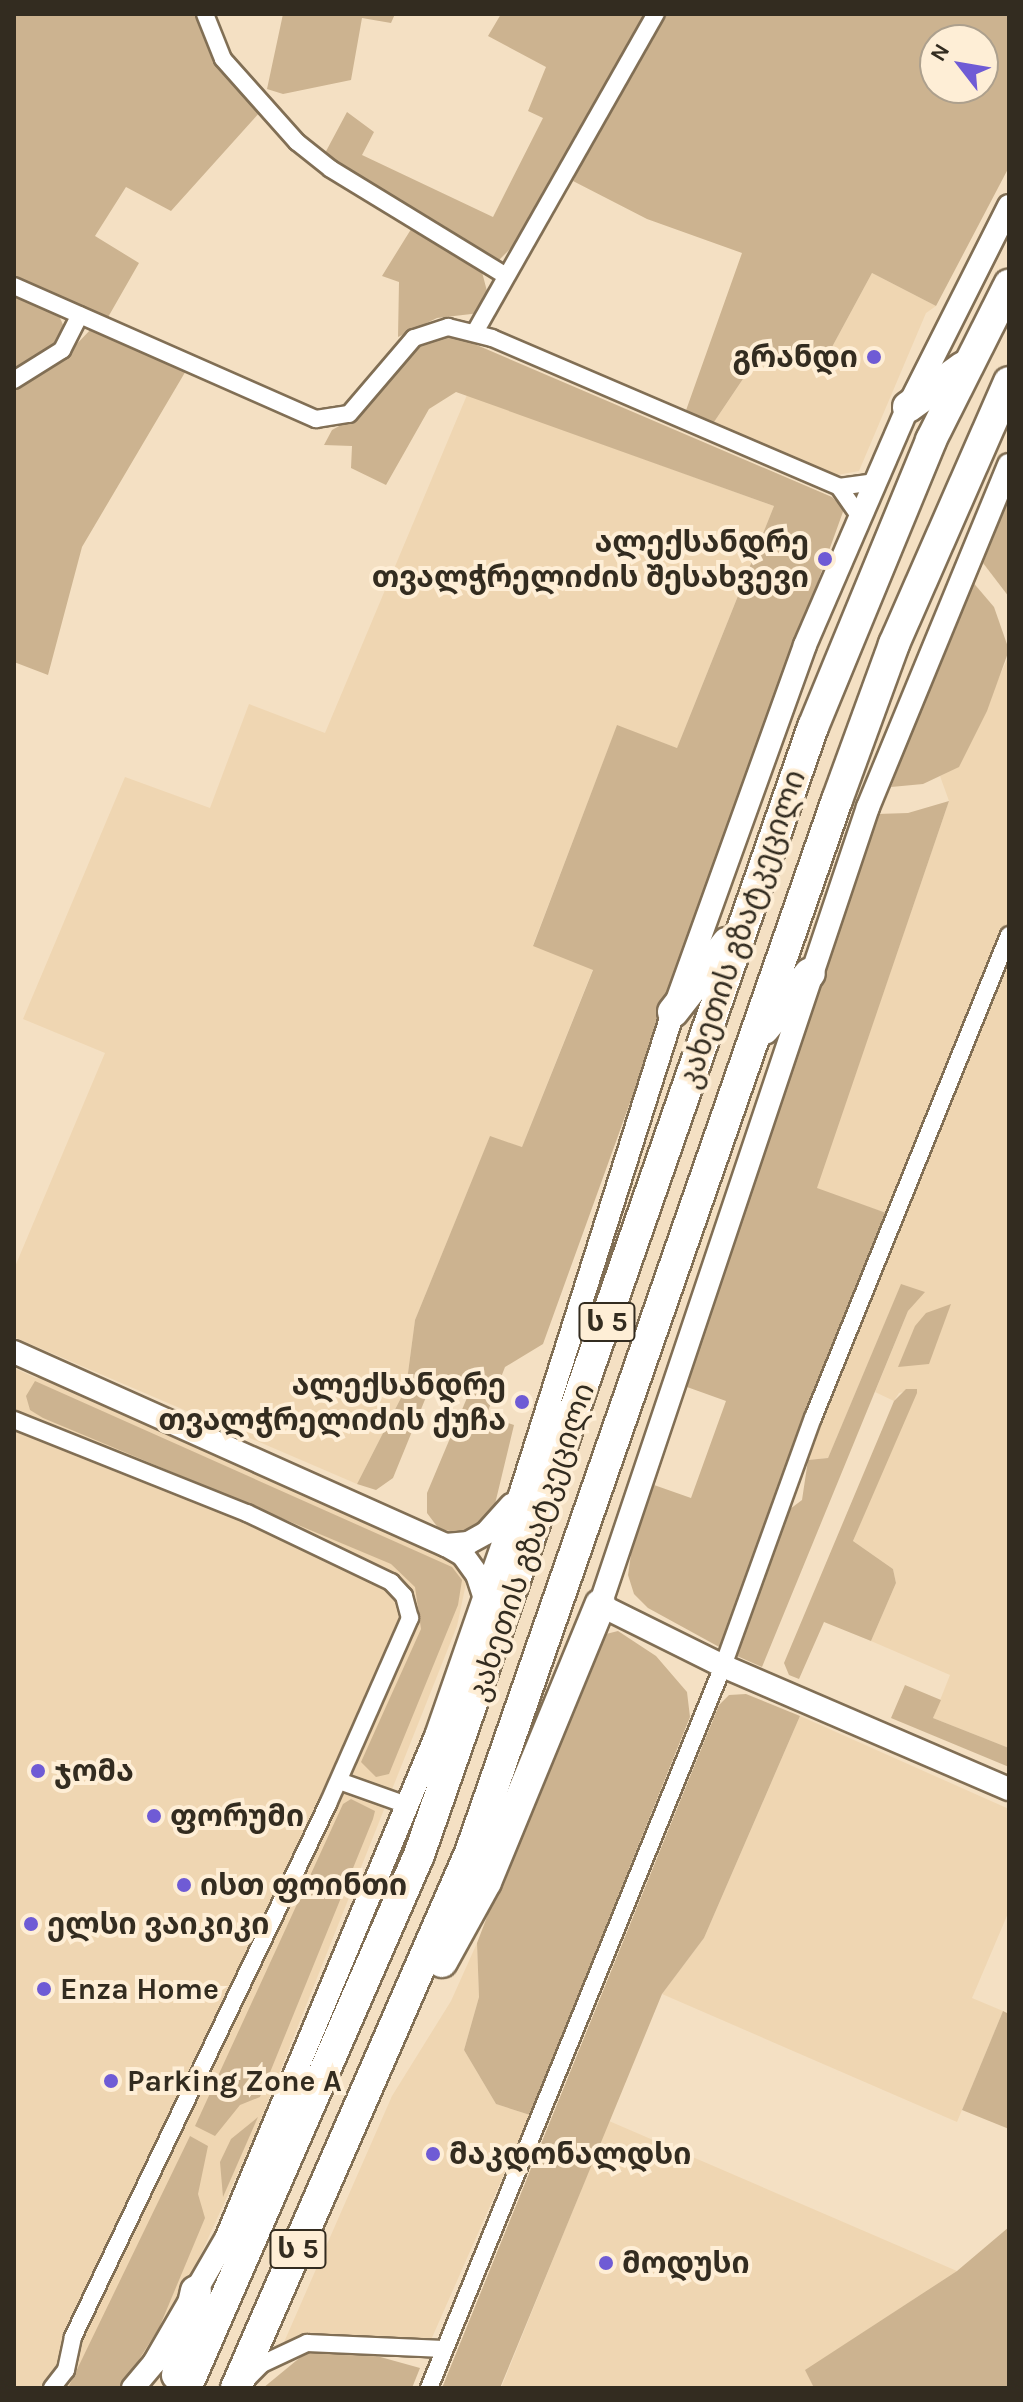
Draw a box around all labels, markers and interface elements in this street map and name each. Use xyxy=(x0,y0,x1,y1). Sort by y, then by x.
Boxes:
north arrow xyxy=(919,24,999,104)
text: N xyxy=(925,39,955,66)
place label: გრანდი xyxy=(733,339,858,375)
marker: გრანდი xyxy=(865,348,883,366)
place label: ალექსანდრე თვალჭრელიძის შესახვევი xyxy=(372,524,809,594)
marker: ალექსანდრე თვალჭრელიძის შესახვევი xyxy=(816,550,834,568)
street label: კახეთის გზატკეცილი xyxy=(671,765,813,1093)
road number: ს 5 xyxy=(577,1298,637,1346)
place label: ალექსანდრე თვალჭრელიძის ქუჩა xyxy=(158,1367,506,1438)
street label: კახეთის გზატკეცილი xyxy=(460,1378,602,1706)
marker: ალექსანდრე თვალჭრელიძის ქუჩა xyxy=(513,1393,531,1411)
place label: ჯომა xyxy=(54,1753,134,1789)
marker: ჯომა xyxy=(29,1762,47,1780)
place label: ფორუმი xyxy=(170,1798,304,1834)
marker: ფორუმი xyxy=(145,1807,163,1825)
place label: ისთ ფოინთი xyxy=(200,1867,407,1903)
marker: ისთ ფოინთი xyxy=(175,1876,193,1894)
place label: ელსი ვაიკიკი xyxy=(47,1906,269,1942)
marker: ელსი ვაიკიკი xyxy=(22,1915,40,1933)
place label: Enza Home xyxy=(60,1971,219,2007)
marker: Enza Home xyxy=(35,1980,53,1998)
place label: Parking Zone A xyxy=(127,2063,342,2099)
marker: Parking Zone A xyxy=(102,2072,120,2090)
place label: მაკდონალდსი xyxy=(449,2136,691,2172)
marker: მაკდონალდსი xyxy=(424,2145,442,2163)
road number: ს 5 xyxy=(268,2225,328,2273)
place label: მოდუსი xyxy=(622,2245,750,2281)
marker: მოდუსი xyxy=(597,2254,615,2272)

